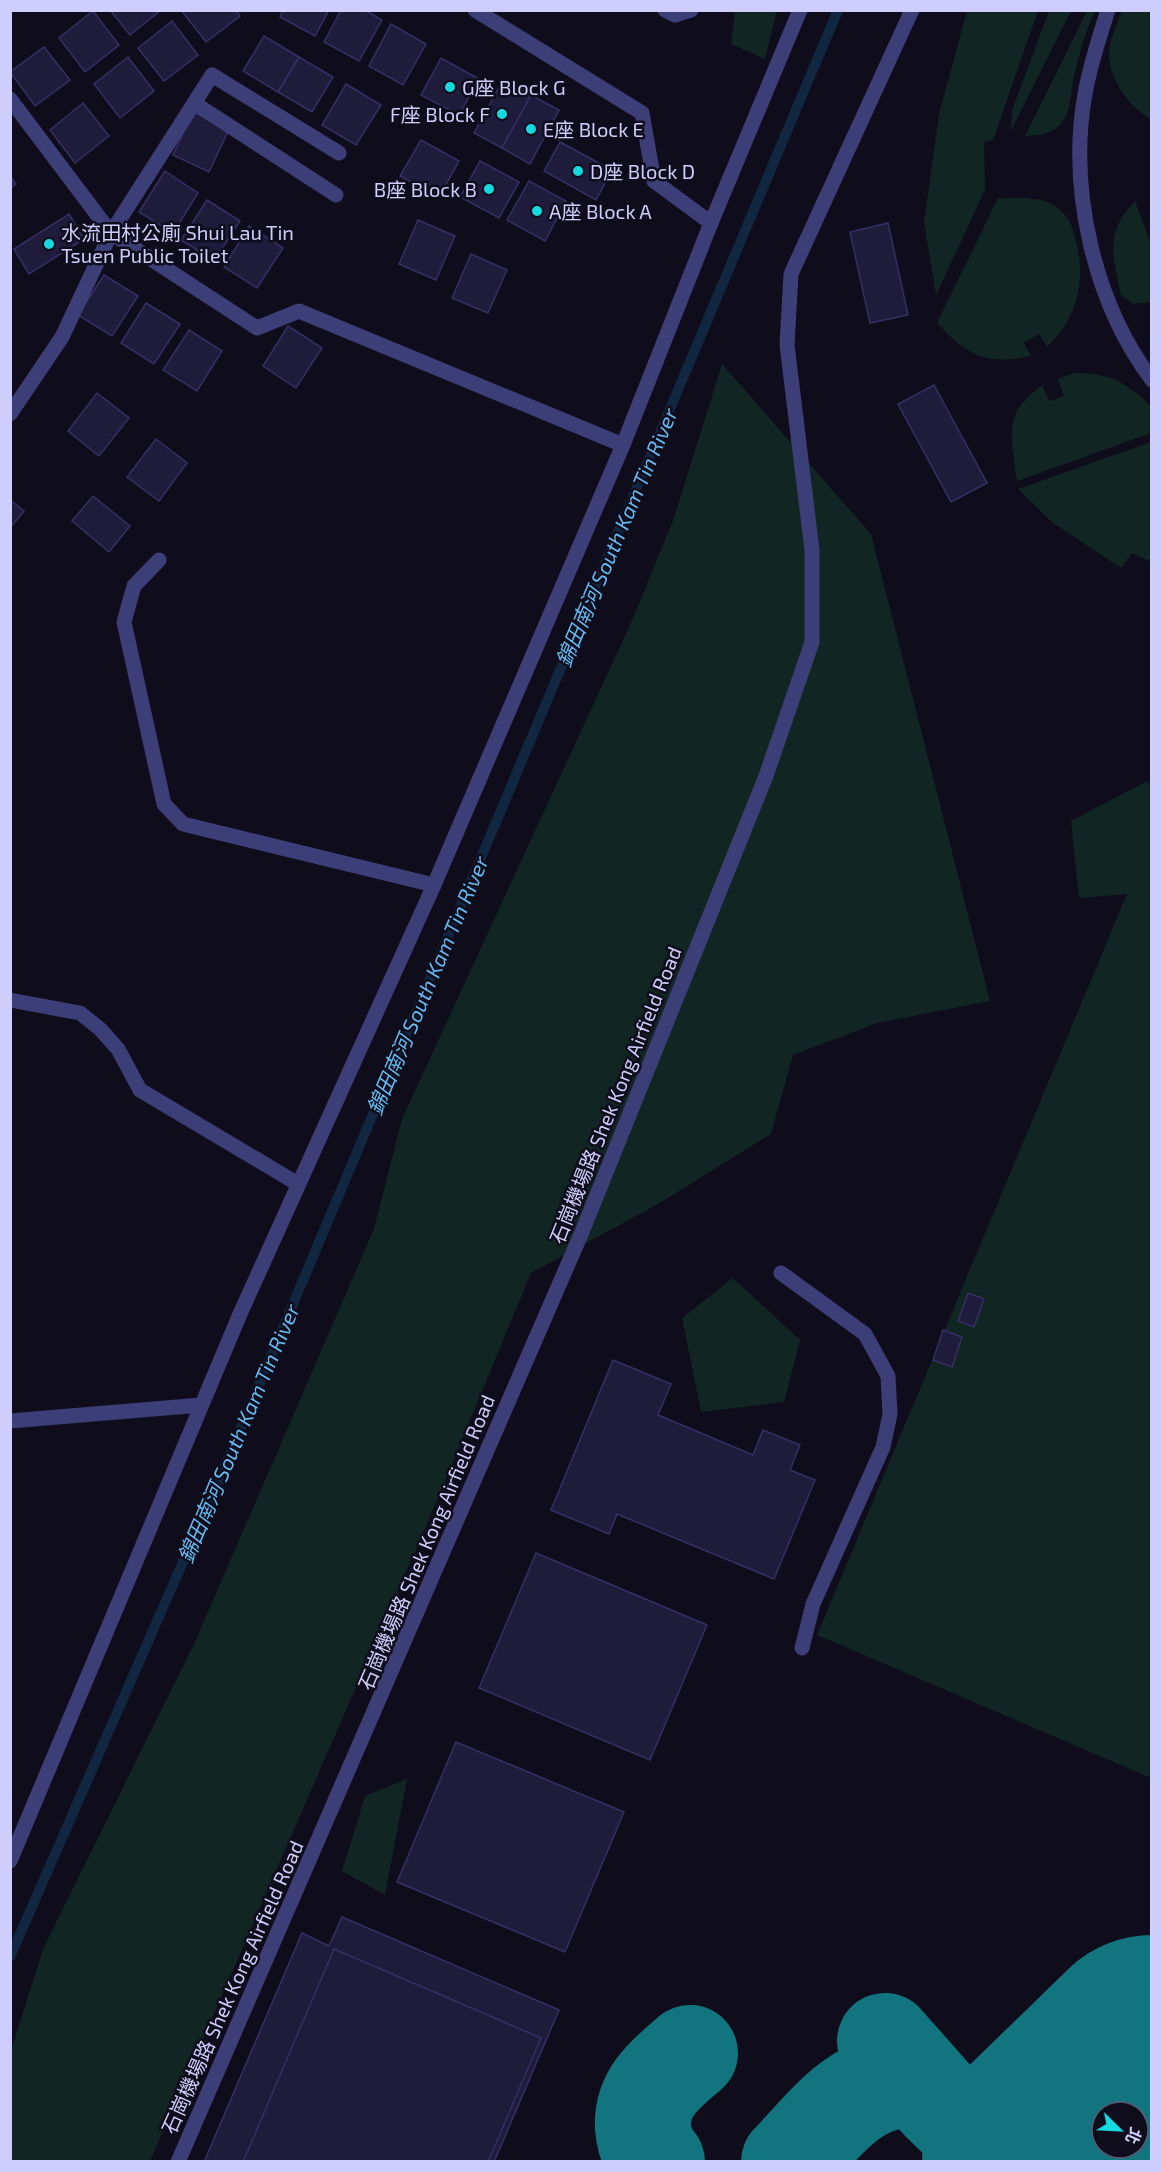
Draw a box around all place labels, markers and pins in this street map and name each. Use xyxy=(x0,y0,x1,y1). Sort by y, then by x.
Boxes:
place label: G座 Block G xyxy=(462,75,566,99)
marker: G座 Block G xyxy=(443,80,457,94)
place label: F座 Block F xyxy=(390,102,490,126)
marker: F座 Block F xyxy=(495,107,509,121)
place label: E座 Block E xyxy=(543,117,644,141)
marker: E座 Block E xyxy=(524,122,538,136)
place label: D座 Block D xyxy=(590,159,695,183)
marker: D座 Block D xyxy=(571,164,585,178)
place label: B座 Block B xyxy=(374,177,477,201)
marker: B座 Block B xyxy=(482,182,496,196)
place label: A座 Block A xyxy=(549,199,652,223)
marker: A座 Block A xyxy=(530,204,544,218)
place label: 水流田村公廁 Shui Lau Tin Tsuen Public Toilet xyxy=(61,220,294,267)
marker: 水流田村公廁 Shui Lau Tin Tsuen Public Toilet xyxy=(42,237,56,251)

